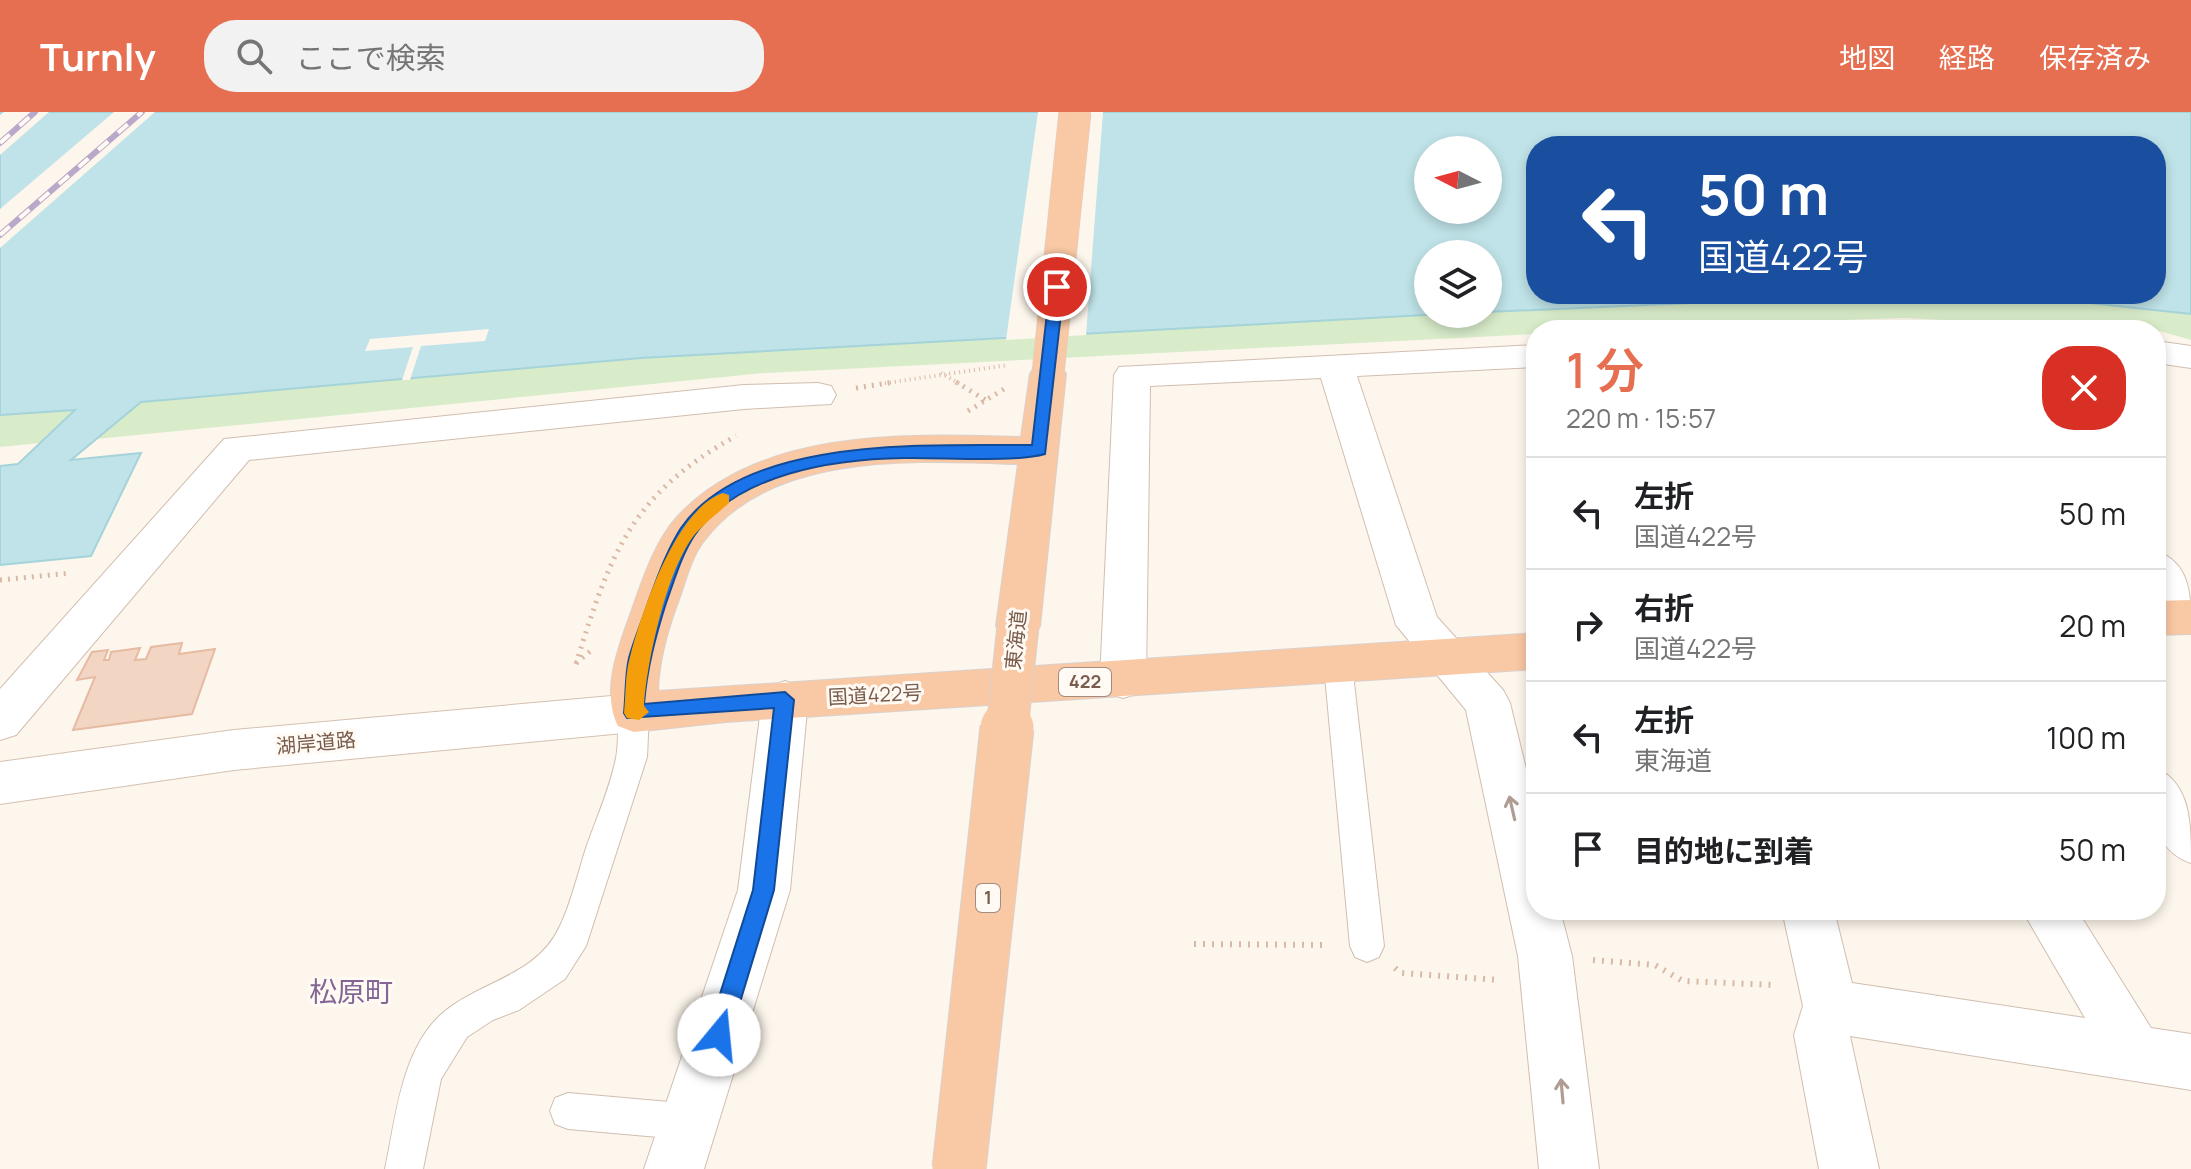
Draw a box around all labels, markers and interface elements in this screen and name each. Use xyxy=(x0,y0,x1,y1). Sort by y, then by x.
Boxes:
search box xyxy=(204,20,764,92)
text: Turnly xyxy=(40,30,156,82)
icon: search xyxy=(232,34,276,78)
text: ここで検索 xyxy=(296,37,446,78)
text: 地図 xyxy=(1839,38,1895,76)
text: 経路 xyxy=(1939,38,1995,76)
text: 保存済み xyxy=(2039,38,2151,76)
north arrow xyxy=(1414,136,1502,224)
map controls xyxy=(1414,136,1502,328)
text: 50 m xyxy=(1698,155,1829,232)
icon: left xyxy=(1566,168,1670,272)
text: 国道422号 xyxy=(1698,232,1868,281)
button: layers xyxy=(1414,240,1502,328)
pin xyxy=(1023,253,1091,321)
icon: arrive xyxy=(1035,265,1079,309)
text: 1 分 xyxy=(1566,337,1644,402)
button: close xyxy=(2042,346,2126,430)
text: 220 m · 15:57 xyxy=(1566,400,1716,436)
text: 左折 xyxy=(1634,475,1694,516)
icon: left xyxy=(1566,491,1610,535)
text: 50 m xyxy=(2059,493,2126,534)
text: 国道422号 xyxy=(1634,518,1757,554)
text: 右折 xyxy=(1634,587,1694,628)
icon: right xyxy=(1566,603,1610,647)
text: 20 m xyxy=(2059,605,2126,646)
street label: 東海道 xyxy=(999,609,1032,671)
text: 国道422号 xyxy=(1634,630,1757,666)
road number: 422 xyxy=(1059,668,1111,696)
street label: 国道422号 xyxy=(827,679,923,710)
text: 左折 xyxy=(1634,699,1694,740)
icon: left xyxy=(1566,715,1610,759)
text: 100 m xyxy=(2046,717,2126,758)
street label: 湖岸道路 xyxy=(275,726,357,759)
text: 東海道 xyxy=(1634,742,1712,778)
one-way arrow xyxy=(1504,796,1519,821)
icon: arrive xyxy=(1566,827,1610,871)
text: 50 m xyxy=(2059,829,2126,870)
text: 目的地に到着 xyxy=(1634,830,1814,871)
road number: 1 xyxy=(976,884,1000,912)
district label: 松原町 xyxy=(309,972,393,1010)
position arrow xyxy=(677,993,761,1077)
one-way arrow xyxy=(1554,1078,1569,1105)

